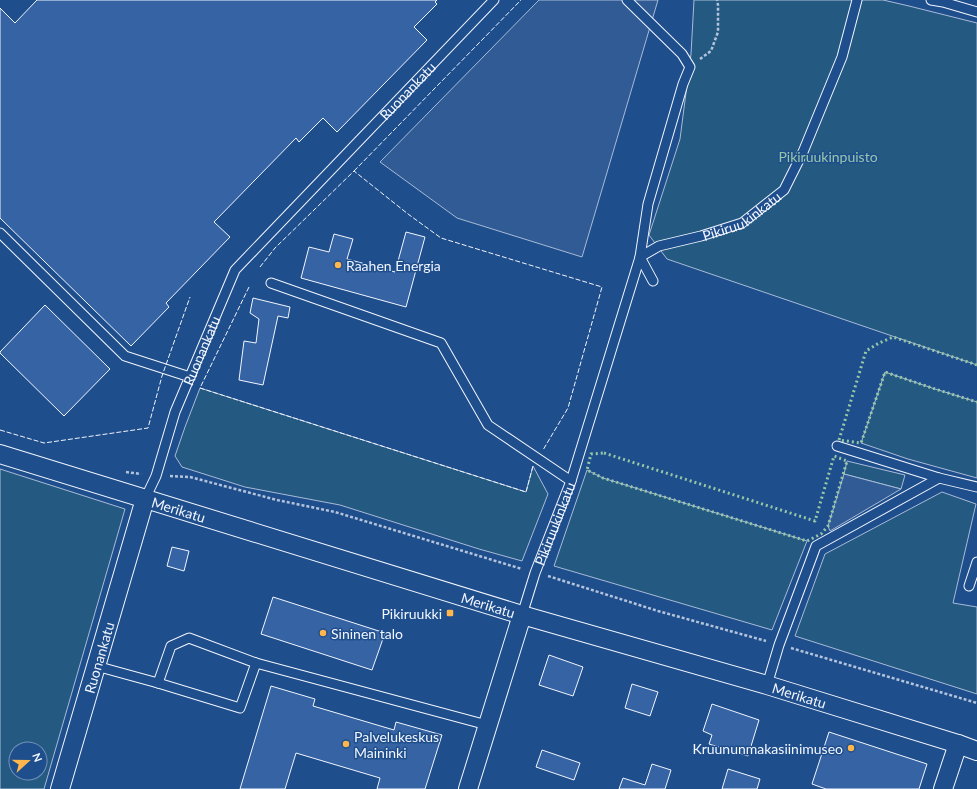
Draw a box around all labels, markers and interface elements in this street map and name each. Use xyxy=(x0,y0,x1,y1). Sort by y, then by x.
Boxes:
street label: Ruonankatu xyxy=(375,58,439,123)
park label: Pikiruukinpuisto xyxy=(778,148,878,165)
street label: Pikiruukinkatu xyxy=(700,187,784,244)
place label: Raahen Energia xyxy=(346,257,441,274)
marker: Raahen Energia xyxy=(333,260,343,270)
street label: Ruonankatu xyxy=(179,313,223,388)
street label: Pikiruukinkatu xyxy=(530,479,578,568)
street label: Merikatu xyxy=(150,493,208,525)
street label: Merikatu xyxy=(459,588,517,621)
place label: Pikiruukki xyxy=(382,605,442,622)
marker: Pikiruukki xyxy=(445,608,455,618)
street label: Ruonankatu xyxy=(80,620,117,695)
place label: Sininen talo xyxy=(331,625,403,642)
marker: Sininen talo xyxy=(318,628,328,638)
street label: Merikatu xyxy=(770,679,828,711)
place label: Palvelukeskus Maininki xyxy=(354,728,439,761)
marker: Palvelukeskus Maininki xyxy=(341,739,351,749)
place label: Kruununmakasiinimuseo xyxy=(692,740,843,757)
north arrow xyxy=(8,741,48,781)
marker: Kruununmakasiinimuseo xyxy=(846,743,856,753)
text: N xyxy=(30,751,45,764)

